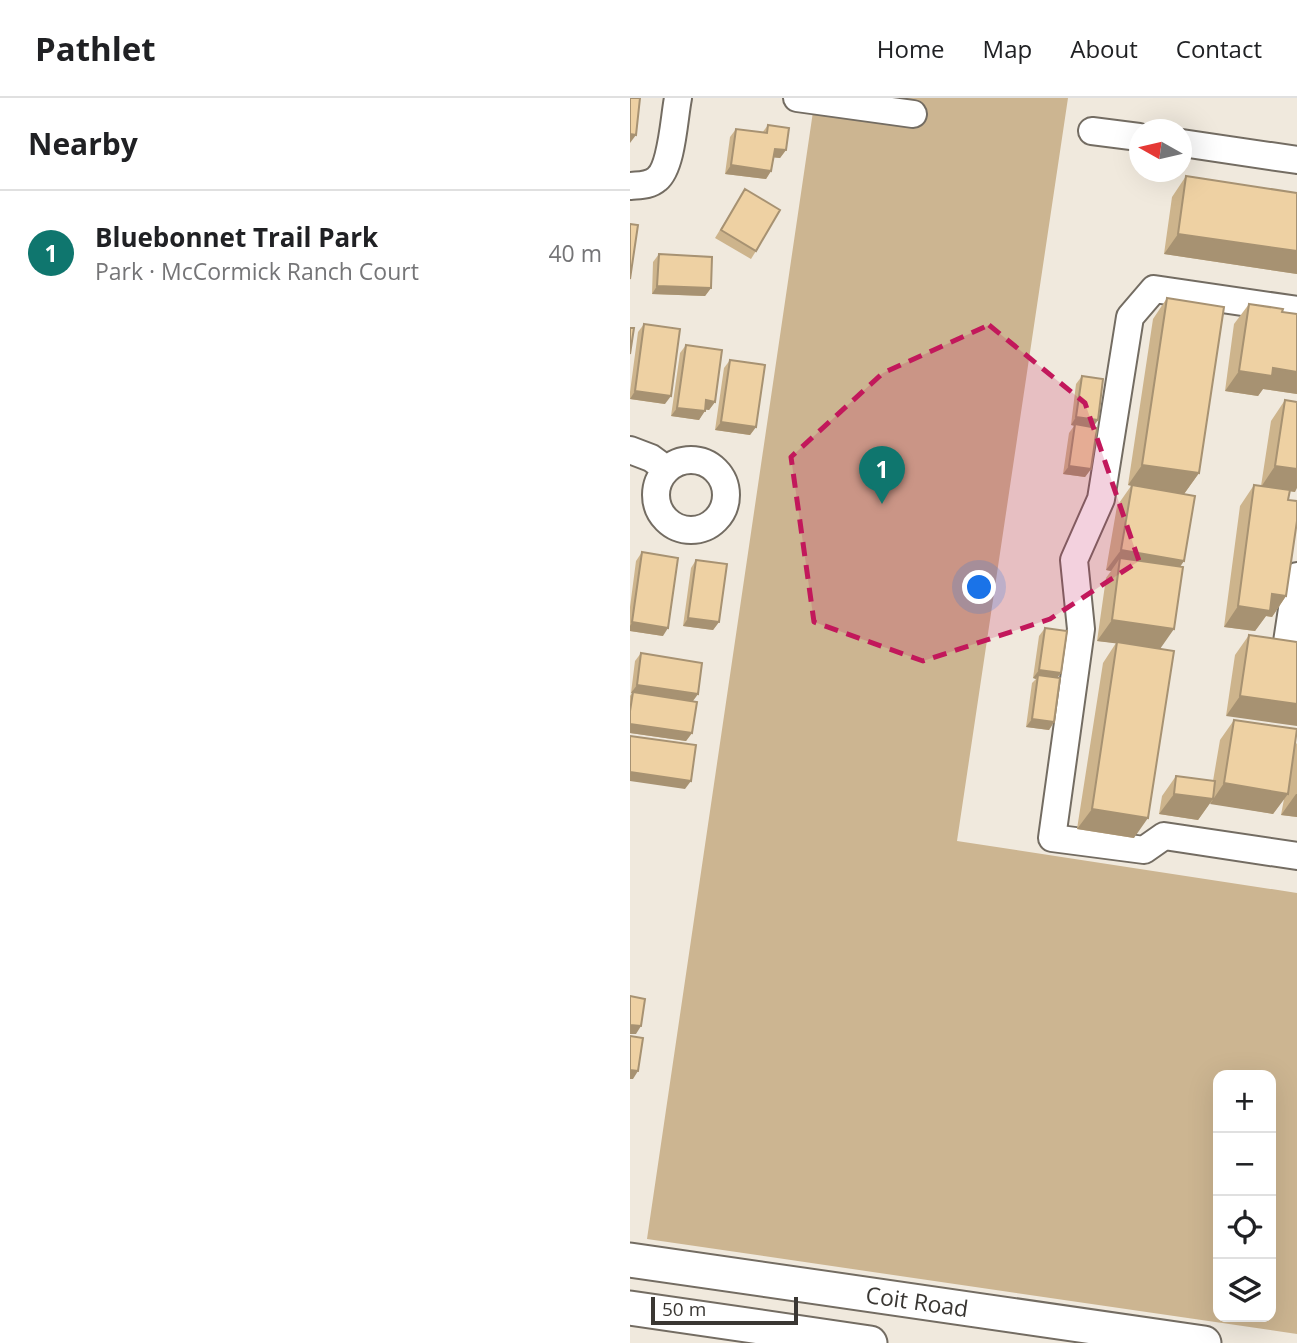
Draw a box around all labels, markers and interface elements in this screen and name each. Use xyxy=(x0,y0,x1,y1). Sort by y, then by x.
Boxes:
text: Pathlet xyxy=(35,26,156,71)
text: Home xyxy=(877,32,945,65)
text: Map xyxy=(983,32,1032,65)
text: About xyxy=(1070,32,1138,65)
text: Contact xyxy=(1176,32,1262,65)
north arrow xyxy=(1129,119,1192,182)
text: Nearby xyxy=(28,123,138,164)
text: Bluebonnet Trail Park xyxy=(95,219,378,255)
text: 1 xyxy=(44,237,58,269)
text: 40 m xyxy=(548,237,602,269)
text: Park · McCormick Ranch Court xyxy=(95,255,419,287)
pin: 1 xyxy=(859,446,905,504)
your location xyxy=(962,570,996,604)
map controls xyxy=(1213,1070,1276,1322)
button: + xyxy=(1213,1070,1276,1133)
button: − xyxy=(1213,1133,1276,1196)
button: locate xyxy=(1213,1196,1276,1259)
button: layers xyxy=(1213,1259,1276,1322)
street label: Coit Road xyxy=(864,1278,970,1324)
scale bar xyxy=(651,1294,798,1326)
text: 50 m xyxy=(662,1296,706,1322)

